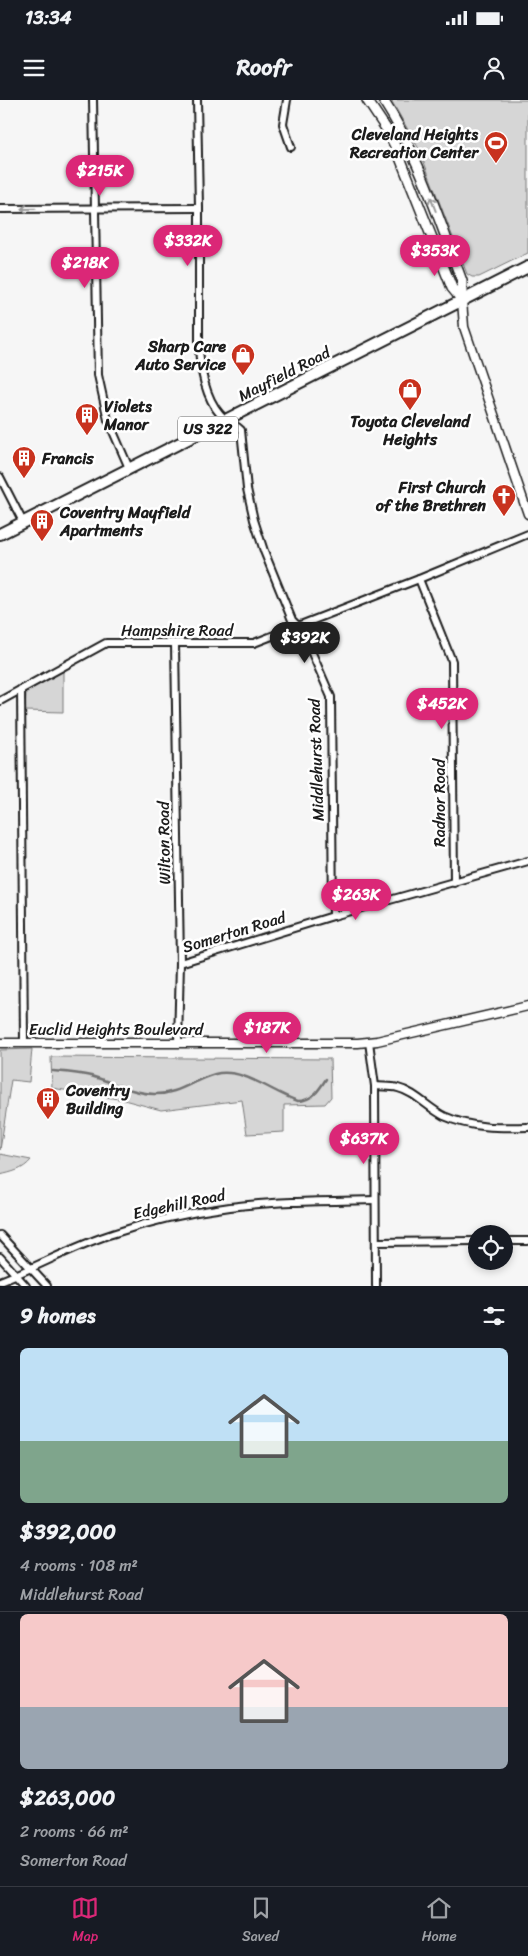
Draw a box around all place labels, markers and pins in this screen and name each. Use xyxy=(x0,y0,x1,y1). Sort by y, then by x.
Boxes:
place label: Cleveland Heights Recreation Center xyxy=(349,120,479,167)
sports icon: Cleveland Heights Recreation Center xyxy=(483,130,509,164)
pin: $215K xyxy=(65,154,135,197)
pin: $332K xyxy=(153,224,223,267)
pin: $353K xyxy=(400,234,470,277)
pin: $218K xyxy=(50,246,120,289)
place label: Sharp Care Auto Service xyxy=(134,332,227,379)
shop icon: Sharp Care Auto Service xyxy=(230,342,256,376)
shop icon: Toyota Cleveland Heights xyxy=(397,377,423,411)
place label: Violets Manor xyxy=(103,392,152,439)
building icon: Violets Manor xyxy=(74,402,100,436)
place label: Toyota Cleveland Heights xyxy=(350,407,471,454)
place label: Francis xyxy=(41,444,94,473)
building icon: Francis xyxy=(11,445,37,479)
place label: First Church of the Brethren xyxy=(376,473,487,520)
church icon: First Church of the Brethren xyxy=(491,483,517,517)
place label: Coventry Mayfield Apartments xyxy=(59,498,192,545)
building icon: Coventry Mayfield Apartments xyxy=(29,508,55,542)
pin: $392K xyxy=(270,622,340,664)
pin: $452K xyxy=(407,688,477,730)
pin: $263K xyxy=(321,878,391,921)
pin: $187K xyxy=(232,1012,302,1054)
place label: Coventry Building xyxy=(65,1076,130,1123)
building icon: Coventry Building xyxy=(35,1086,61,1120)
pin: $637K xyxy=(329,1122,399,1165)

